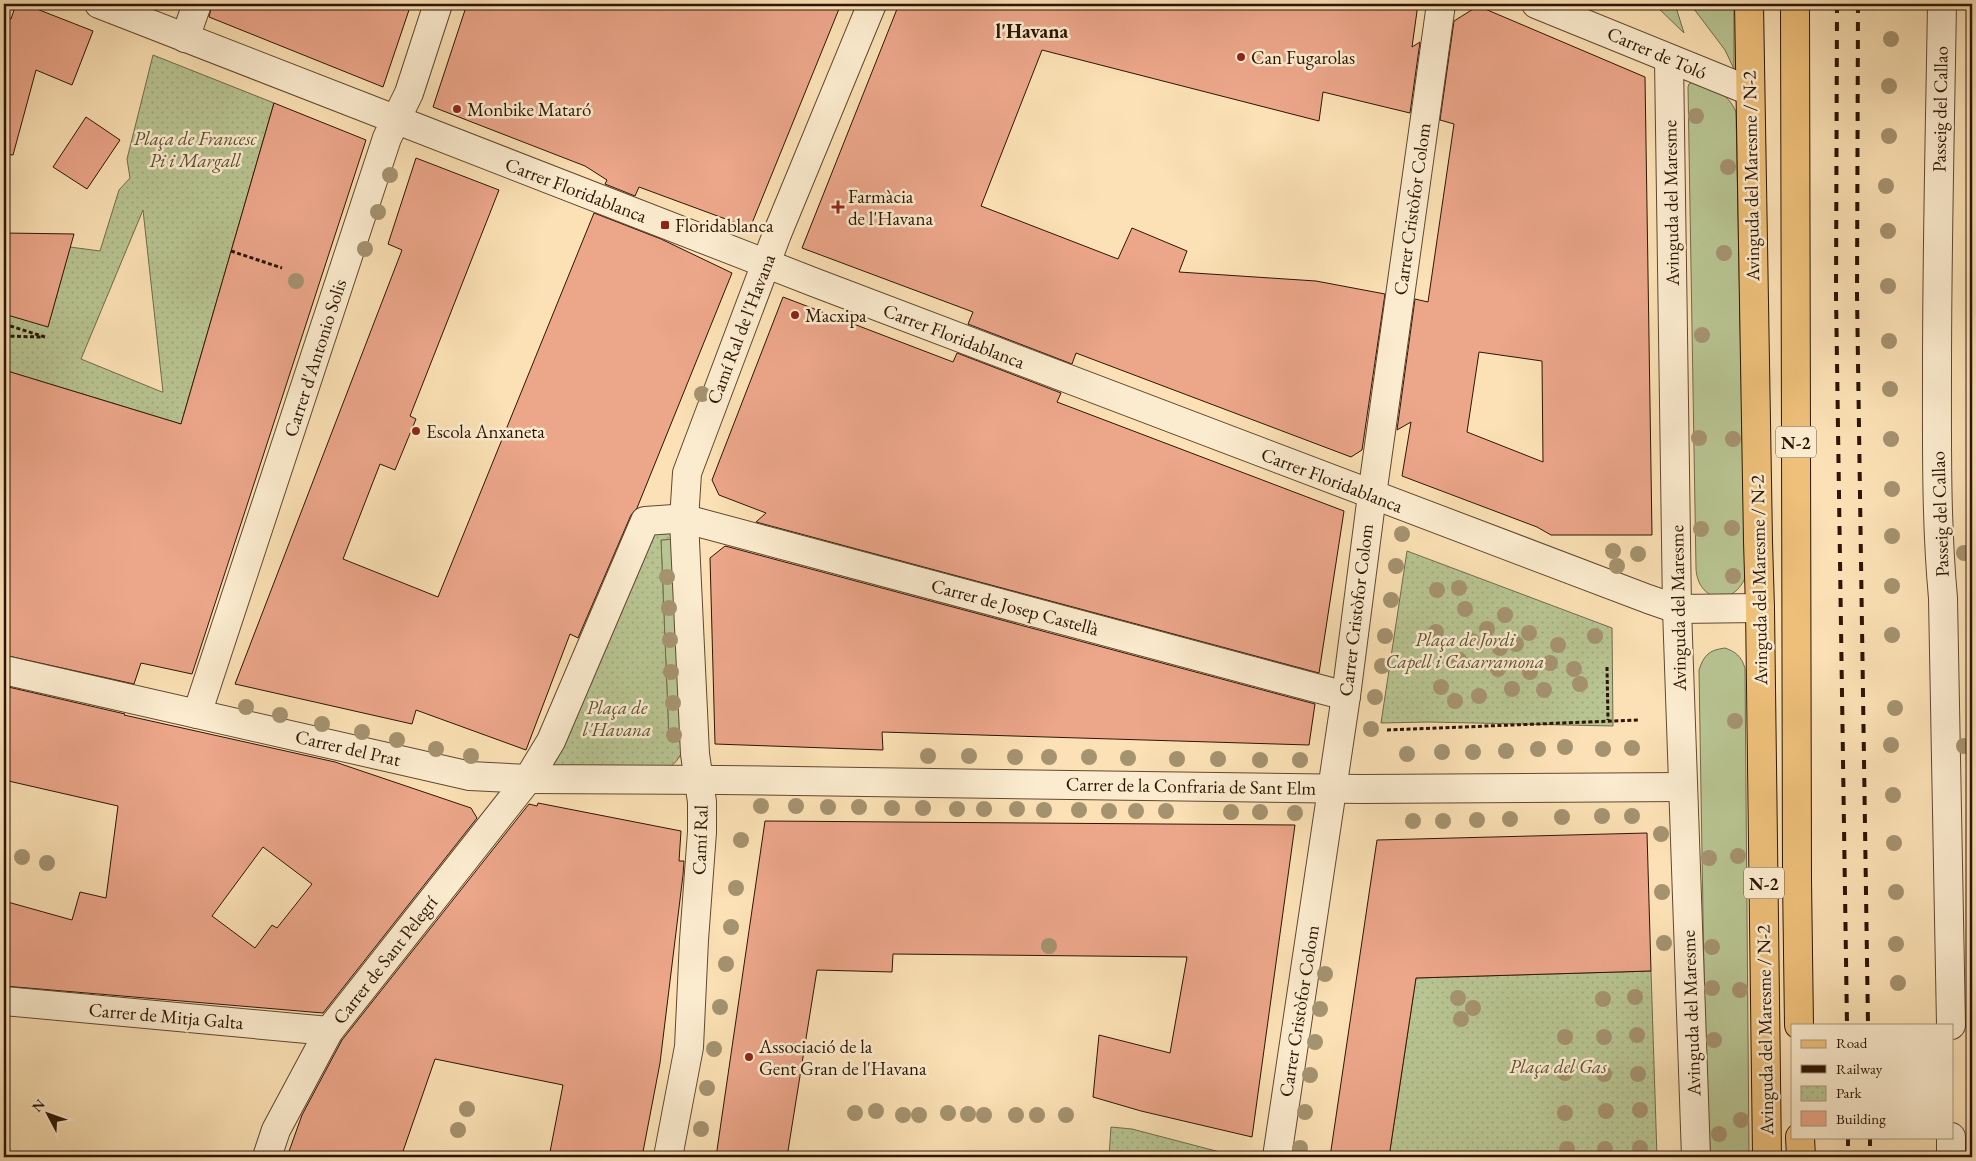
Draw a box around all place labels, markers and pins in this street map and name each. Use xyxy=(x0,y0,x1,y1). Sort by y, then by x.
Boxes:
place label: Can Fugarolas xyxy=(1251,45,1355,70)
marker: Can Fugarolas xyxy=(1235,51,1247,63)
place label: Monbike Mataró xyxy=(467,97,591,122)
marker: Monbike Mataró xyxy=(451,103,463,115)
place label: Farmàcia de l'Havana xyxy=(848,184,933,231)
marker: Farmàcia de l'Havana xyxy=(832,201,844,213)
place label: Floridablanca xyxy=(675,213,774,238)
marker: Floridablanca xyxy=(659,219,671,231)
place label: Macxipa xyxy=(805,303,867,328)
marker: Macxipa xyxy=(789,309,801,321)
place label: Escola Anxaneta xyxy=(426,419,545,444)
marker: Escola Anxaneta xyxy=(410,425,422,437)
place label: Associació de la Gent Gran de l'Havana xyxy=(758,1034,927,1081)
marker: Associació de la Gent Gran de l'Havana xyxy=(743,1051,755,1063)

